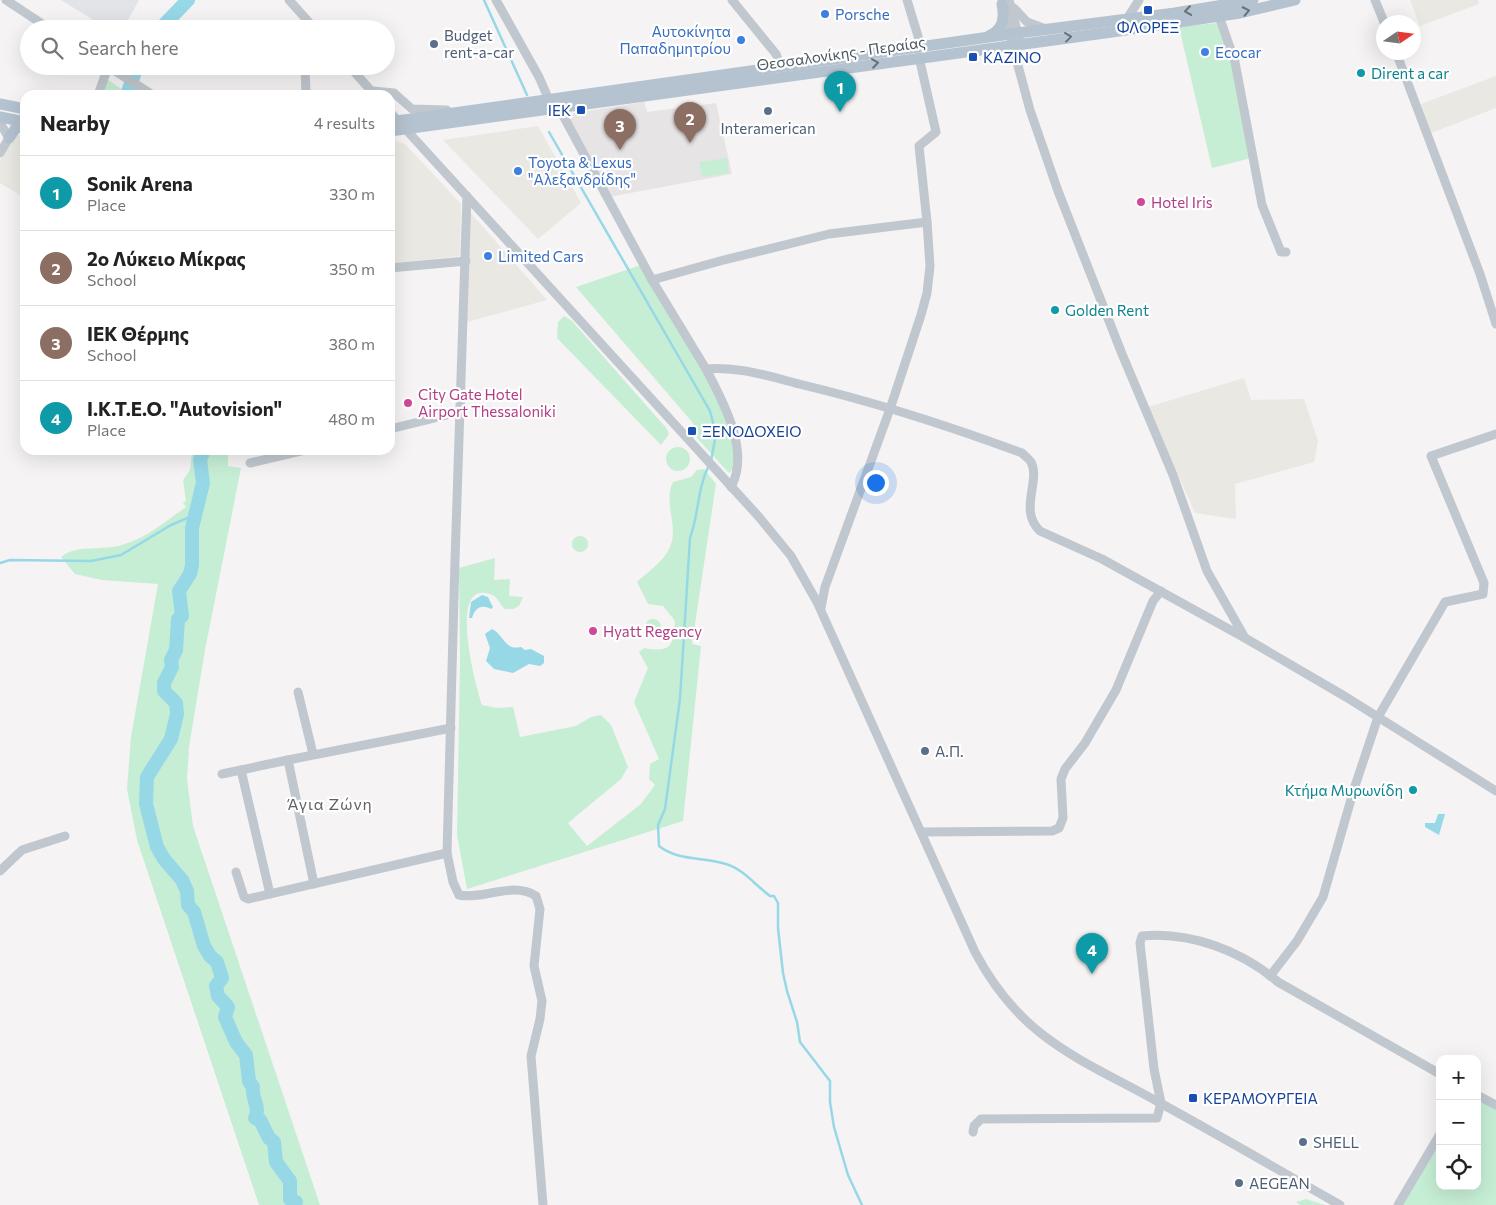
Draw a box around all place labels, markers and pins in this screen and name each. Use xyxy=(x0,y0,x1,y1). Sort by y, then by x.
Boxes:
marker: ΦΛΟΡΕΞ xyxy=(1142,4,1154,16)
place label: Porsche xyxy=(835,5,890,23)
marker: Porsche xyxy=(819,8,831,20)
place label: ΦΛΟΡΕΞ xyxy=(1117,18,1179,36)
place label: Αυτοκίνητα Παπαδημητρίου xyxy=(619,22,731,57)
place label: Budget rent-a-car xyxy=(444,26,514,61)
marker: Αυτοκίνητα Παπαδημητρίου xyxy=(735,34,747,46)
marker: Budget rent-a-car xyxy=(428,38,440,50)
place label: Ecocar xyxy=(1215,43,1262,61)
marker: Ecocar xyxy=(1199,46,1211,58)
place label: ΚΑΖΙΝΟ xyxy=(983,48,1041,66)
marker: ΚΑΖΙΝΟ xyxy=(967,51,979,63)
place label: Dirent a car xyxy=(1371,64,1449,82)
marker: Dirent a car xyxy=(1355,67,1367,79)
pin: 1 xyxy=(824,71,856,112)
place label: ΙΕΚ xyxy=(548,101,571,119)
pin: 2 xyxy=(674,102,706,143)
marker: ΙΕΚ xyxy=(575,104,587,116)
marker: Interamerican xyxy=(762,105,774,117)
pin: 3 xyxy=(604,109,636,150)
place label: Interamerican xyxy=(720,119,816,137)
place label: Toyota & Lexus "Αλεξανδρίδης" xyxy=(528,153,636,188)
marker: Toyota & Lexus "Αλεξανδρίδης" xyxy=(512,165,524,177)
place label: Hotel Iris xyxy=(1151,193,1213,211)
marker: Hotel Iris xyxy=(1135,196,1147,208)
place label: Limited Cars xyxy=(498,247,584,265)
marker: Limited Cars xyxy=(482,250,494,262)
place label: Golden Rent xyxy=(1065,301,1149,319)
marker: Golden Rent xyxy=(1049,304,1061,316)
place label: City Gate Hotel Airport Thessaloniki xyxy=(418,385,556,420)
marker: City Gate Hotel Airport Thessaloniki xyxy=(402,397,414,409)
place label: ΞΕΝΟΔΟΧΕΙΟ xyxy=(702,422,801,440)
marker: ΞΕΝΟΔΟΧΕΙΟ xyxy=(686,425,698,437)
place label: Hyatt Regency xyxy=(603,622,702,640)
marker: Hyatt Regency xyxy=(587,625,599,637)
place label: Α.Π. xyxy=(935,742,964,760)
marker: Α.Π. xyxy=(919,745,931,757)
place label: Κτήμα Μυρωνίδη xyxy=(1285,781,1403,799)
marker: Κτήμα Μυρωνίδη xyxy=(1407,784,1419,796)
pin: 4 xyxy=(1076,933,1108,974)
place label: ΚΕΡΑΜΟΥΡΓΕΙΑ xyxy=(1203,1089,1318,1107)
marker: ΚΕΡΑΜΟΥΡΓΕΙΑ xyxy=(1187,1092,1199,1104)
place label: SHELL xyxy=(1313,1133,1360,1151)
marker: SHELL xyxy=(1297,1136,1309,1148)
place label: AEGEAN xyxy=(1249,1174,1310,1192)
marker: AEGEAN xyxy=(1233,1177,1245,1189)

